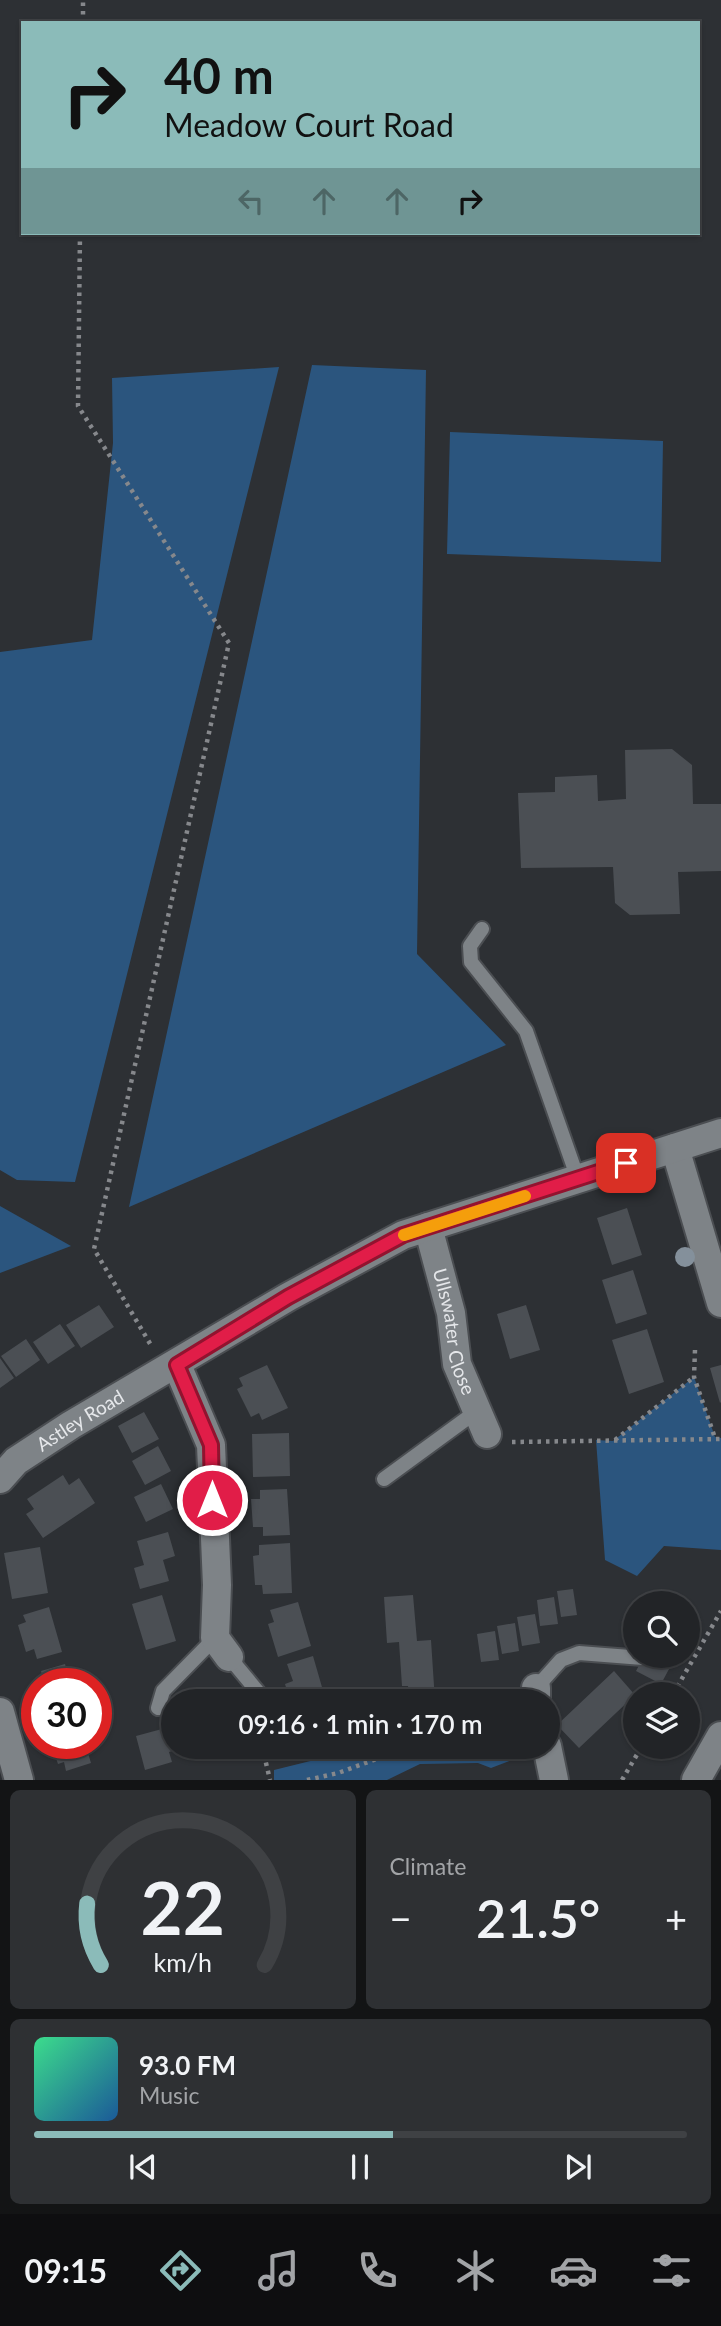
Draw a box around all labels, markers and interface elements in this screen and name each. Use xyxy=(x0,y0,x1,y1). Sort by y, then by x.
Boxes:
text: 40 m xyxy=(164,46,274,104)
icon: right xyxy=(49,49,140,140)
text: Meadow Court Road xyxy=(164,105,454,144)
icon: left xyxy=(232,182,270,220)
icon: ahead xyxy=(305,182,343,220)
icon: ahead xyxy=(378,182,416,220)
icon: right xyxy=(451,182,489,220)
pin xyxy=(596,1133,656,1193)
icon: arrive xyxy=(607,1144,645,1182)
street label: Ullswater Close xyxy=(429,1266,481,1398)
street label: Astley Road xyxy=(32,1384,128,1456)
position arrow xyxy=(175,1463,249,1537)
map controls xyxy=(623,1591,700,1759)
button: search xyxy=(623,1591,700,1668)
speed limit sign: 30 xyxy=(21,1668,112,1759)
button: layers xyxy=(623,1682,700,1759)
text: 09:16 · 1 min · 170 m xyxy=(238,1708,483,1740)
text: Climate xyxy=(390,1852,466,1880)
text: 22 xyxy=(141,1864,225,1952)
text: 21.5° xyxy=(476,1887,600,1949)
text: − xyxy=(390,1895,412,1941)
text: + xyxy=(665,1895,687,1941)
text: km/h xyxy=(153,1947,212,1977)
text: 93.0 FM xyxy=(139,2049,236,2081)
text: Music xyxy=(139,2081,199,2109)
icon: previous xyxy=(124,2148,162,2186)
icon: pause xyxy=(341,2148,379,2186)
icon: next xyxy=(559,2148,597,2186)
icon: directions xyxy=(156,2246,205,2295)
icon: music xyxy=(254,2246,303,2295)
icon: phone xyxy=(353,2246,402,2295)
icon: climate xyxy=(451,2246,500,2295)
icon: car xyxy=(549,2246,598,2295)
icon: filters xyxy=(647,2246,696,2295)
text: 09:15 xyxy=(25,2251,107,2290)

